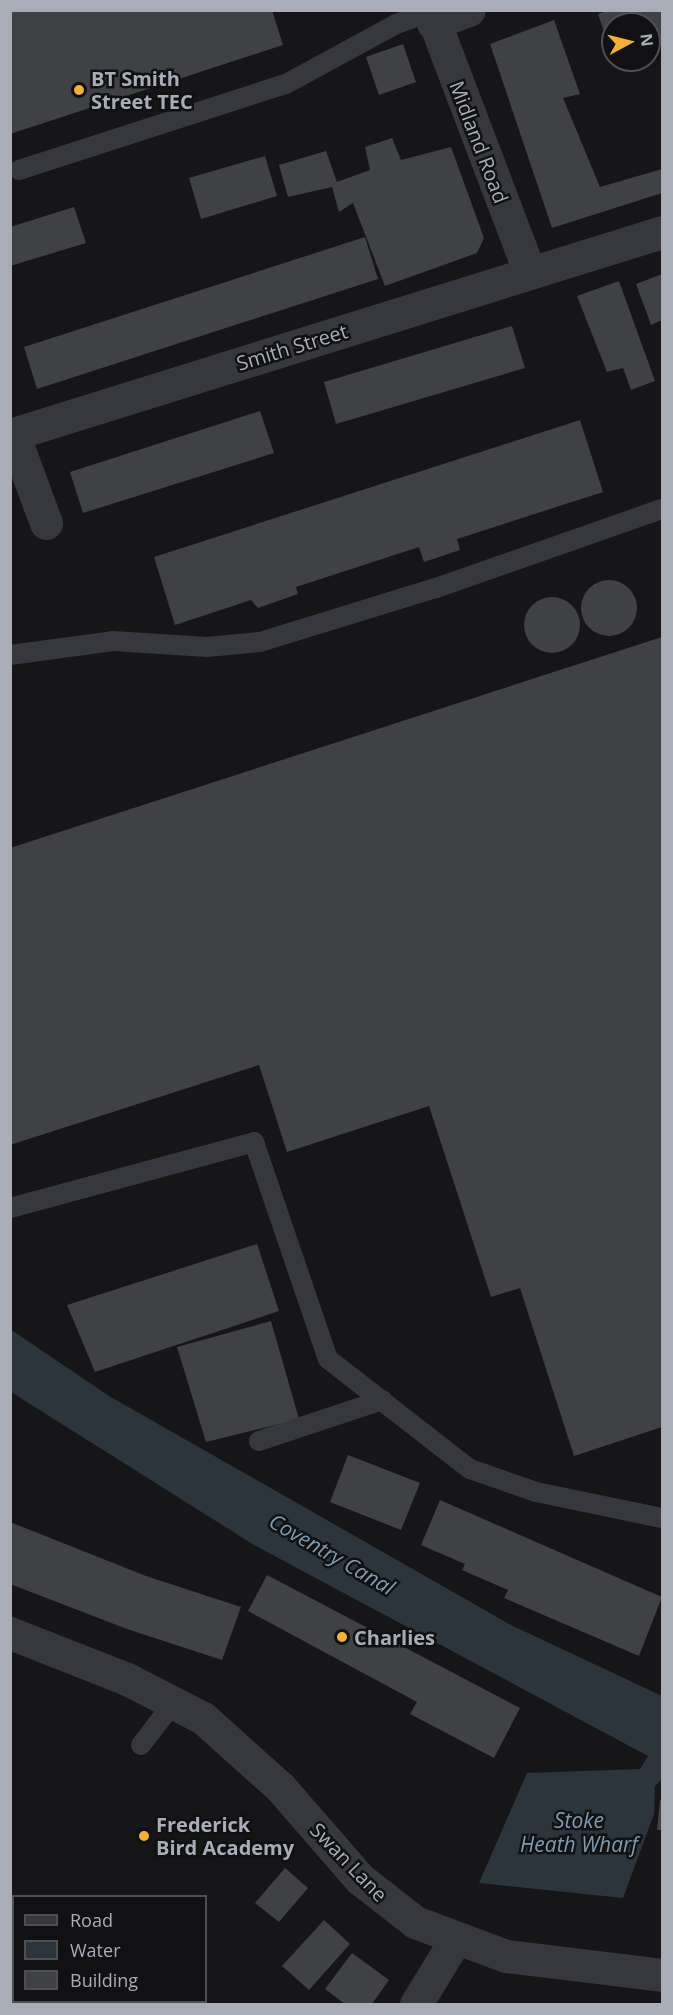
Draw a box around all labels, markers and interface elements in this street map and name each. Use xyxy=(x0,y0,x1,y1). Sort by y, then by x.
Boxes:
north arrow xyxy=(601,12,661,72)
text: N xyxy=(635,32,659,48)
place label: BT Smith Street TEC xyxy=(91,66,193,113)
street label: Midland Road xyxy=(445,78,513,206)
marker: BT Smith Street TEC xyxy=(72,83,86,97)
street label: Smith Street xyxy=(234,319,350,375)
water label: Coventry Canal xyxy=(265,1508,399,1600)
place label: Charlies xyxy=(354,1625,435,1649)
marker: Charlies xyxy=(335,1630,349,1644)
water label: Stoke Heath Wharf xyxy=(520,1807,638,1857)
place label: Frederick Bird Academy xyxy=(156,1812,294,1859)
street label: Swan Lane xyxy=(306,1818,392,1906)
marker: Frederick Bird Academy xyxy=(137,1829,151,1843)
legend xyxy=(12,1895,207,2003)
text: Road xyxy=(70,1908,113,1932)
text: Water xyxy=(70,1938,121,1962)
text: Building xyxy=(70,1968,138,1992)

